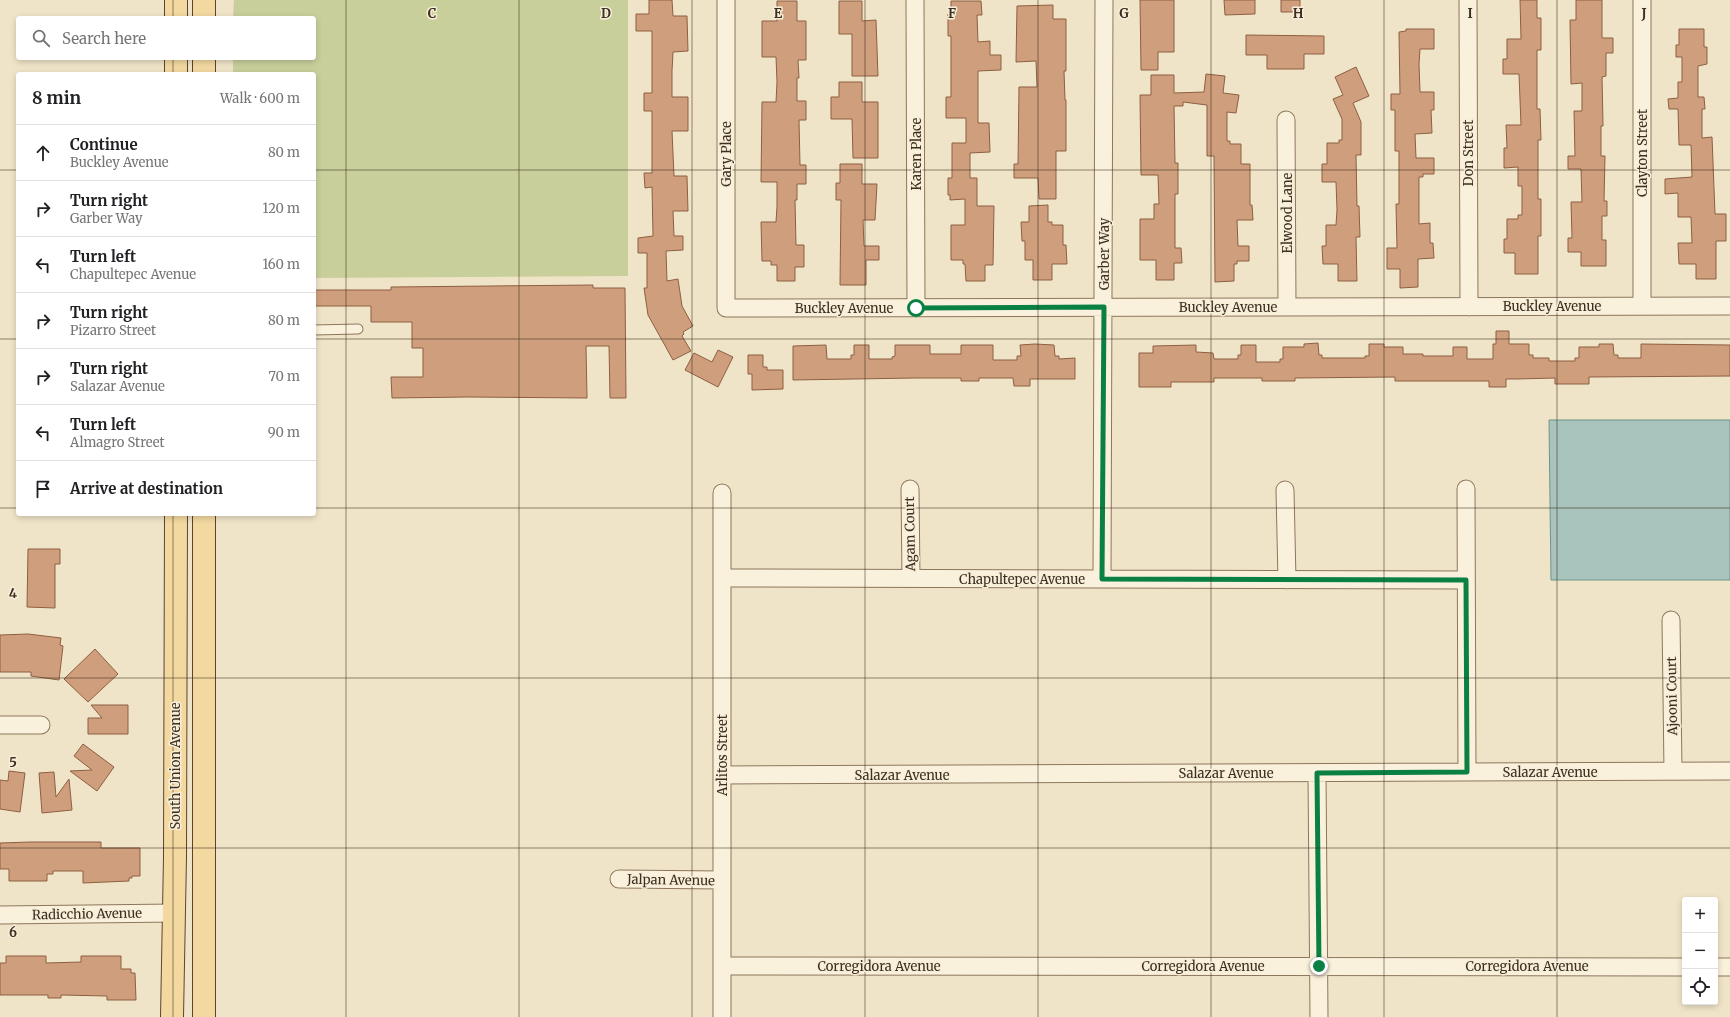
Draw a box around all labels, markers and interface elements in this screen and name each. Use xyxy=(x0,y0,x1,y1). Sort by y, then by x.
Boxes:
text: C xyxy=(428,5,437,22)
text: D xyxy=(601,5,611,22)
text: E xyxy=(774,5,783,22)
text: F xyxy=(948,5,956,22)
text: G xyxy=(1119,5,1129,22)
text: H xyxy=(1293,5,1304,22)
text: I xyxy=(1467,5,1473,22)
text: J xyxy=(1640,5,1647,22)
search box xyxy=(16,16,316,60)
icon: search xyxy=(30,27,52,49)
text: Search here xyxy=(62,29,146,48)
text: 8 min xyxy=(32,87,81,109)
text: Walk · 600 m xyxy=(220,90,300,107)
street label: Clayton Street xyxy=(1634,109,1651,197)
street label: Karen Place xyxy=(908,117,925,190)
street label: Don Street xyxy=(1460,120,1477,186)
street label: Gary Place xyxy=(718,121,735,187)
text: Continue xyxy=(70,135,138,154)
icon: ahead xyxy=(32,142,54,164)
text: 80 m xyxy=(268,144,300,161)
text: Buckley Avenue xyxy=(70,154,169,171)
street label: Elwood Lane xyxy=(1279,172,1296,253)
text: Turn right xyxy=(70,191,148,210)
icon: right xyxy=(32,198,54,220)
text: 120 m xyxy=(262,200,300,217)
text: Garber Way xyxy=(70,210,143,227)
street label: Garber Way xyxy=(1096,217,1113,290)
text: Turn left xyxy=(70,247,136,266)
icon: left xyxy=(32,254,54,276)
text: 160 m xyxy=(262,256,300,273)
text: Chapultepec Avenue xyxy=(70,266,196,283)
street label: Buckley Avenue xyxy=(1503,298,1602,315)
route start xyxy=(907,299,925,317)
street label: Buckley Avenue xyxy=(1179,299,1278,316)
street label: Buckley Avenue xyxy=(795,300,894,317)
text: Turn right xyxy=(70,303,148,322)
icon: right xyxy=(32,310,54,332)
text: 80 m xyxy=(268,312,300,329)
text: Pizarro Street xyxy=(70,322,156,339)
text: Turn right xyxy=(70,359,148,378)
icon: right xyxy=(32,366,54,388)
text: 70 m xyxy=(269,368,300,385)
text: Salazar Avenue xyxy=(70,378,165,395)
text: Turn left xyxy=(70,415,136,434)
icon: left xyxy=(32,422,54,444)
text: 90 m xyxy=(268,424,300,441)
text: Almagro Street xyxy=(70,434,165,451)
icon: arrive xyxy=(32,478,54,500)
text: Arrive at destination xyxy=(70,479,223,498)
street label: Agam Court xyxy=(901,496,919,573)
street label: Chapultepec Avenue xyxy=(959,571,1085,588)
text: 4 xyxy=(9,585,18,602)
street label: Ajooni Court xyxy=(1663,656,1681,737)
street label: South Union Avenue xyxy=(167,702,184,830)
street label: Arlitos Street xyxy=(714,714,731,797)
text: 5 xyxy=(9,754,17,771)
street label: Salazar Avenue xyxy=(1503,764,1598,781)
street label: Salazar Avenue xyxy=(1179,765,1274,782)
street label: Salazar Avenue xyxy=(855,767,950,784)
street label: Jalpan Avenue xyxy=(626,871,715,889)
map controls xyxy=(1682,897,1718,1005)
button: + xyxy=(1682,897,1718,933)
street label: Radicchio Avenue xyxy=(32,905,142,923)
text: 6 xyxy=(9,924,17,941)
button: − xyxy=(1682,933,1718,969)
route end xyxy=(1310,957,1328,975)
street label: Corregidora Avenue xyxy=(817,958,941,975)
street label: Corregidora Avenue xyxy=(1141,958,1265,975)
street label: Corregidora Avenue xyxy=(1465,958,1589,975)
button: locate xyxy=(1682,969,1718,1005)

